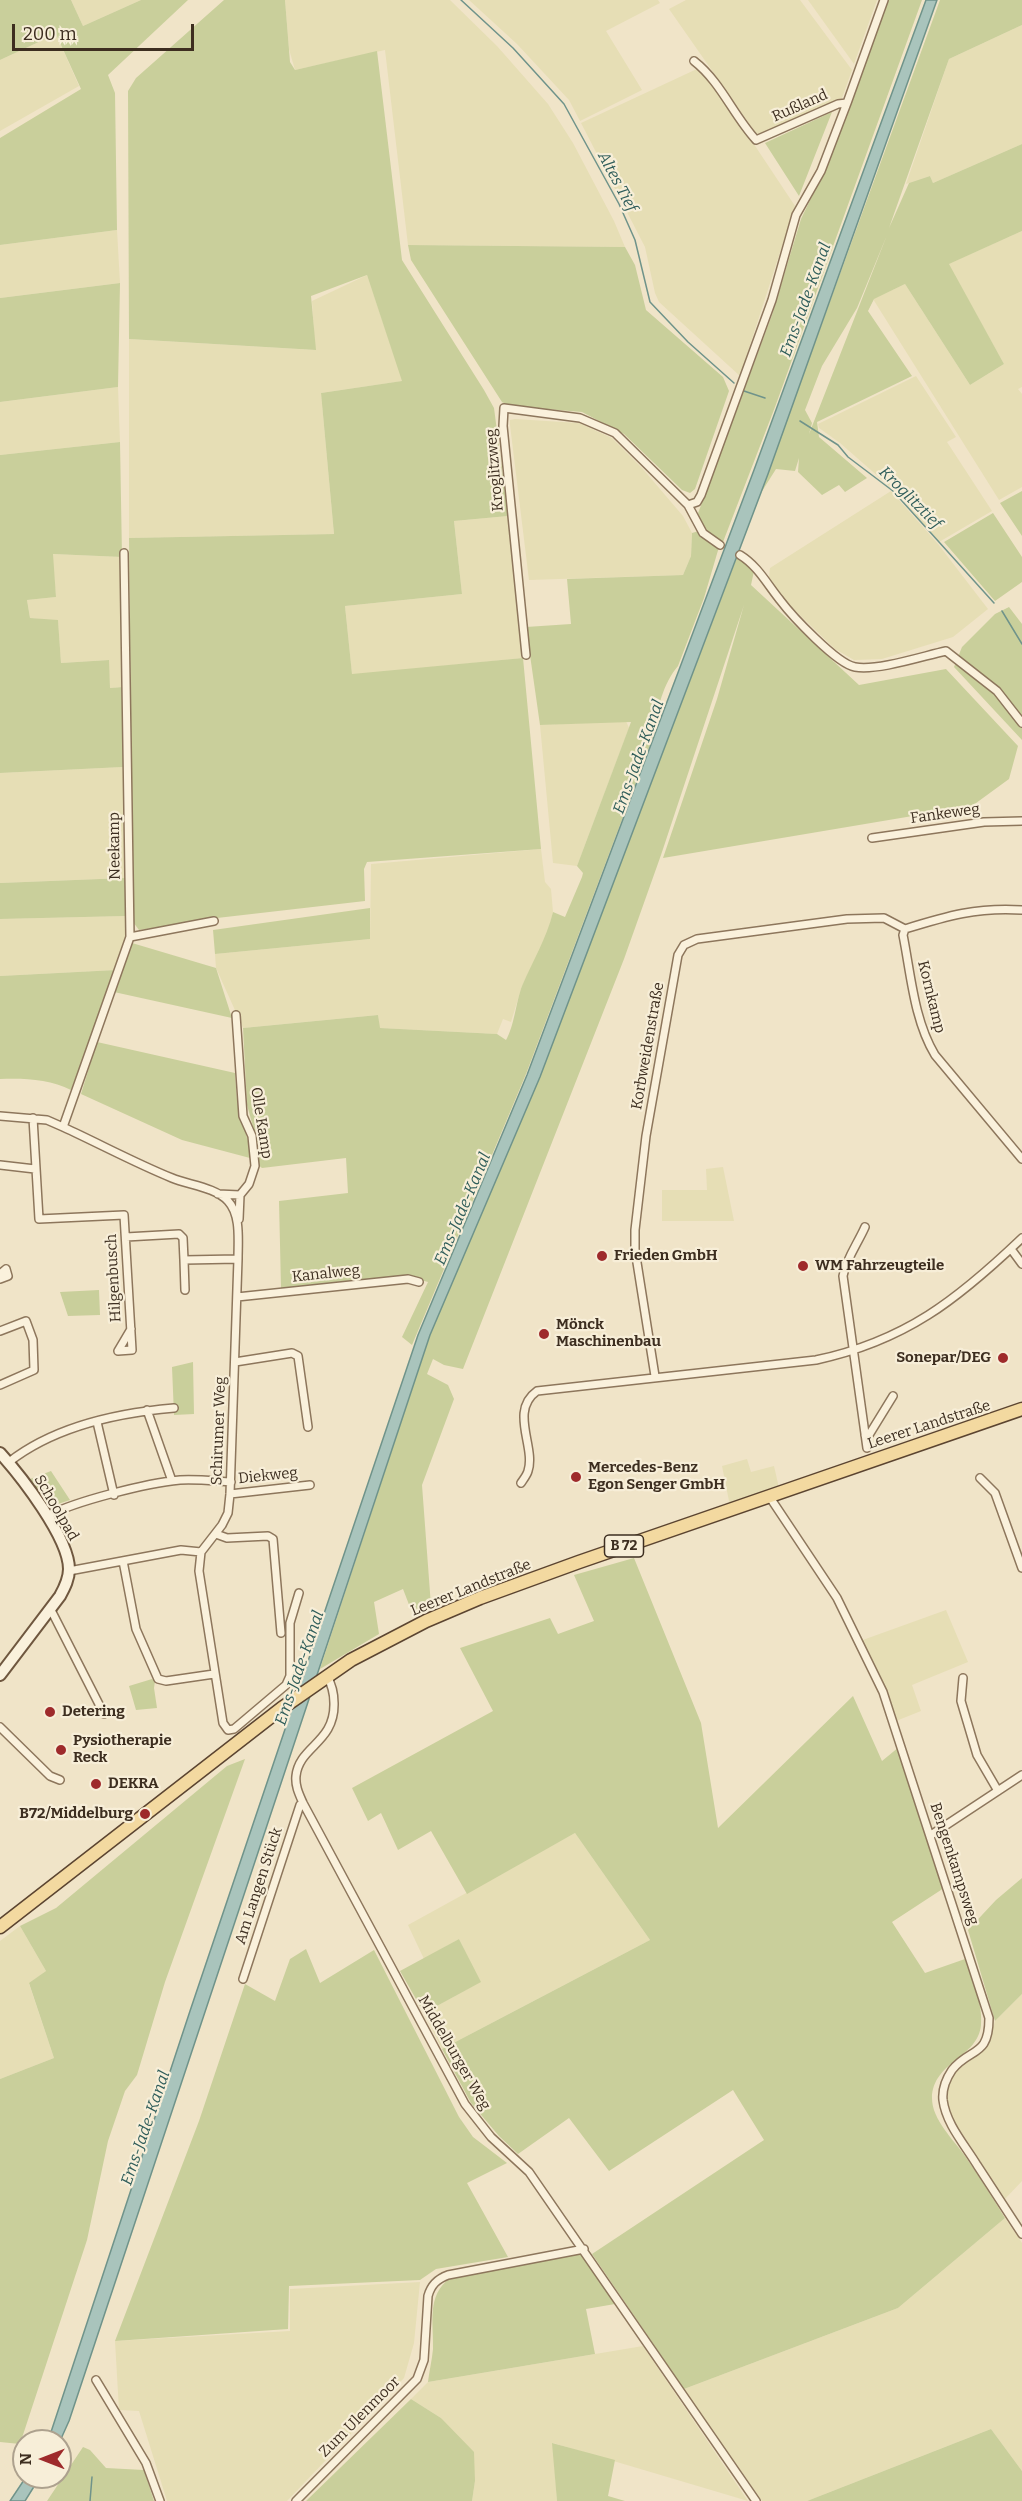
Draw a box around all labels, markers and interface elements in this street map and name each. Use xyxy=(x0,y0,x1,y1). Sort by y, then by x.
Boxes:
scale bar xyxy=(15,12,196,50)
text: 200 m xyxy=(23,23,77,45)
street label: Rußland xyxy=(769,86,831,126)
water label: Altes Tief xyxy=(593,149,641,215)
water label: Ems-Jade-Kanal xyxy=(776,240,836,360)
street label: Kroglitzweg xyxy=(482,428,508,512)
water label: Kroglitztief xyxy=(875,463,945,533)
water label: Ems-Jade-Kanal xyxy=(609,697,669,817)
street label: Fankeweg xyxy=(909,800,981,828)
street label: Neekamp xyxy=(105,812,125,880)
street label: Kornkamp xyxy=(913,959,949,1035)
street label: Korbweidenstraße xyxy=(628,981,668,1111)
street label: Olle Kamp xyxy=(246,1086,276,1160)
water label: Ems-Jade-Kanal xyxy=(431,1150,495,1268)
street label: Hilgenbusch xyxy=(103,1233,125,1323)
place label: Frieden GmbH xyxy=(614,1247,718,1265)
marker: Frieden GmbH xyxy=(595,1249,609,1263)
place label: WM Fahrzeugteile xyxy=(815,1257,944,1275)
marker: WM Fahrzeugteile xyxy=(796,1259,810,1273)
street label: Kanalweg xyxy=(291,1261,361,1287)
place label: Mönck Maschinenbau xyxy=(556,1316,661,1351)
marker: Mönck Maschinenbau xyxy=(537,1327,551,1341)
place label: Sonepar/DEG xyxy=(896,1349,991,1367)
marker: Sonepar/DEG xyxy=(996,1351,1010,1365)
street label: Schirumer Weg xyxy=(208,1376,230,1486)
street label: Leerer Landstraße xyxy=(865,1397,993,1453)
place label: Mercedes-Benz Egon Senger GmbH xyxy=(588,1459,725,1494)
street label: Diekweg xyxy=(237,1464,299,1488)
marker: Mercedes-Benz Egon Senger GmbH xyxy=(569,1470,583,1484)
street label: Schoolpad xyxy=(30,1472,82,1544)
road number: B 72 xyxy=(604,1535,644,1557)
street label: Leerer Landstraße xyxy=(408,1556,534,1620)
water label: Ems-Jade-Kanal xyxy=(271,1608,329,1728)
place label: Detering xyxy=(62,1703,125,1721)
marker: Detering xyxy=(43,1705,57,1719)
place label: Pysiotherapie Reck xyxy=(73,1732,172,1767)
marker: Pysiotherapie Reck xyxy=(54,1743,68,1757)
place label: DEKRA xyxy=(108,1775,159,1793)
marker: DEKRA xyxy=(89,1777,103,1791)
street label: Bengenkampsweg xyxy=(926,1800,982,1928)
place label: B72/Middelburg xyxy=(19,1805,133,1823)
marker: B72/Middelburg xyxy=(138,1807,152,1821)
street label: Am Langen Stück xyxy=(232,1825,286,1947)
street label: Middelburger Weg xyxy=(414,1992,494,2114)
water label: Ems-Jade-Kanal xyxy=(117,2068,175,2188)
street label: Zum Ulenmoor xyxy=(316,2373,404,2461)
north arrow xyxy=(12,2429,72,2489)
text: N xyxy=(16,2453,35,2465)

